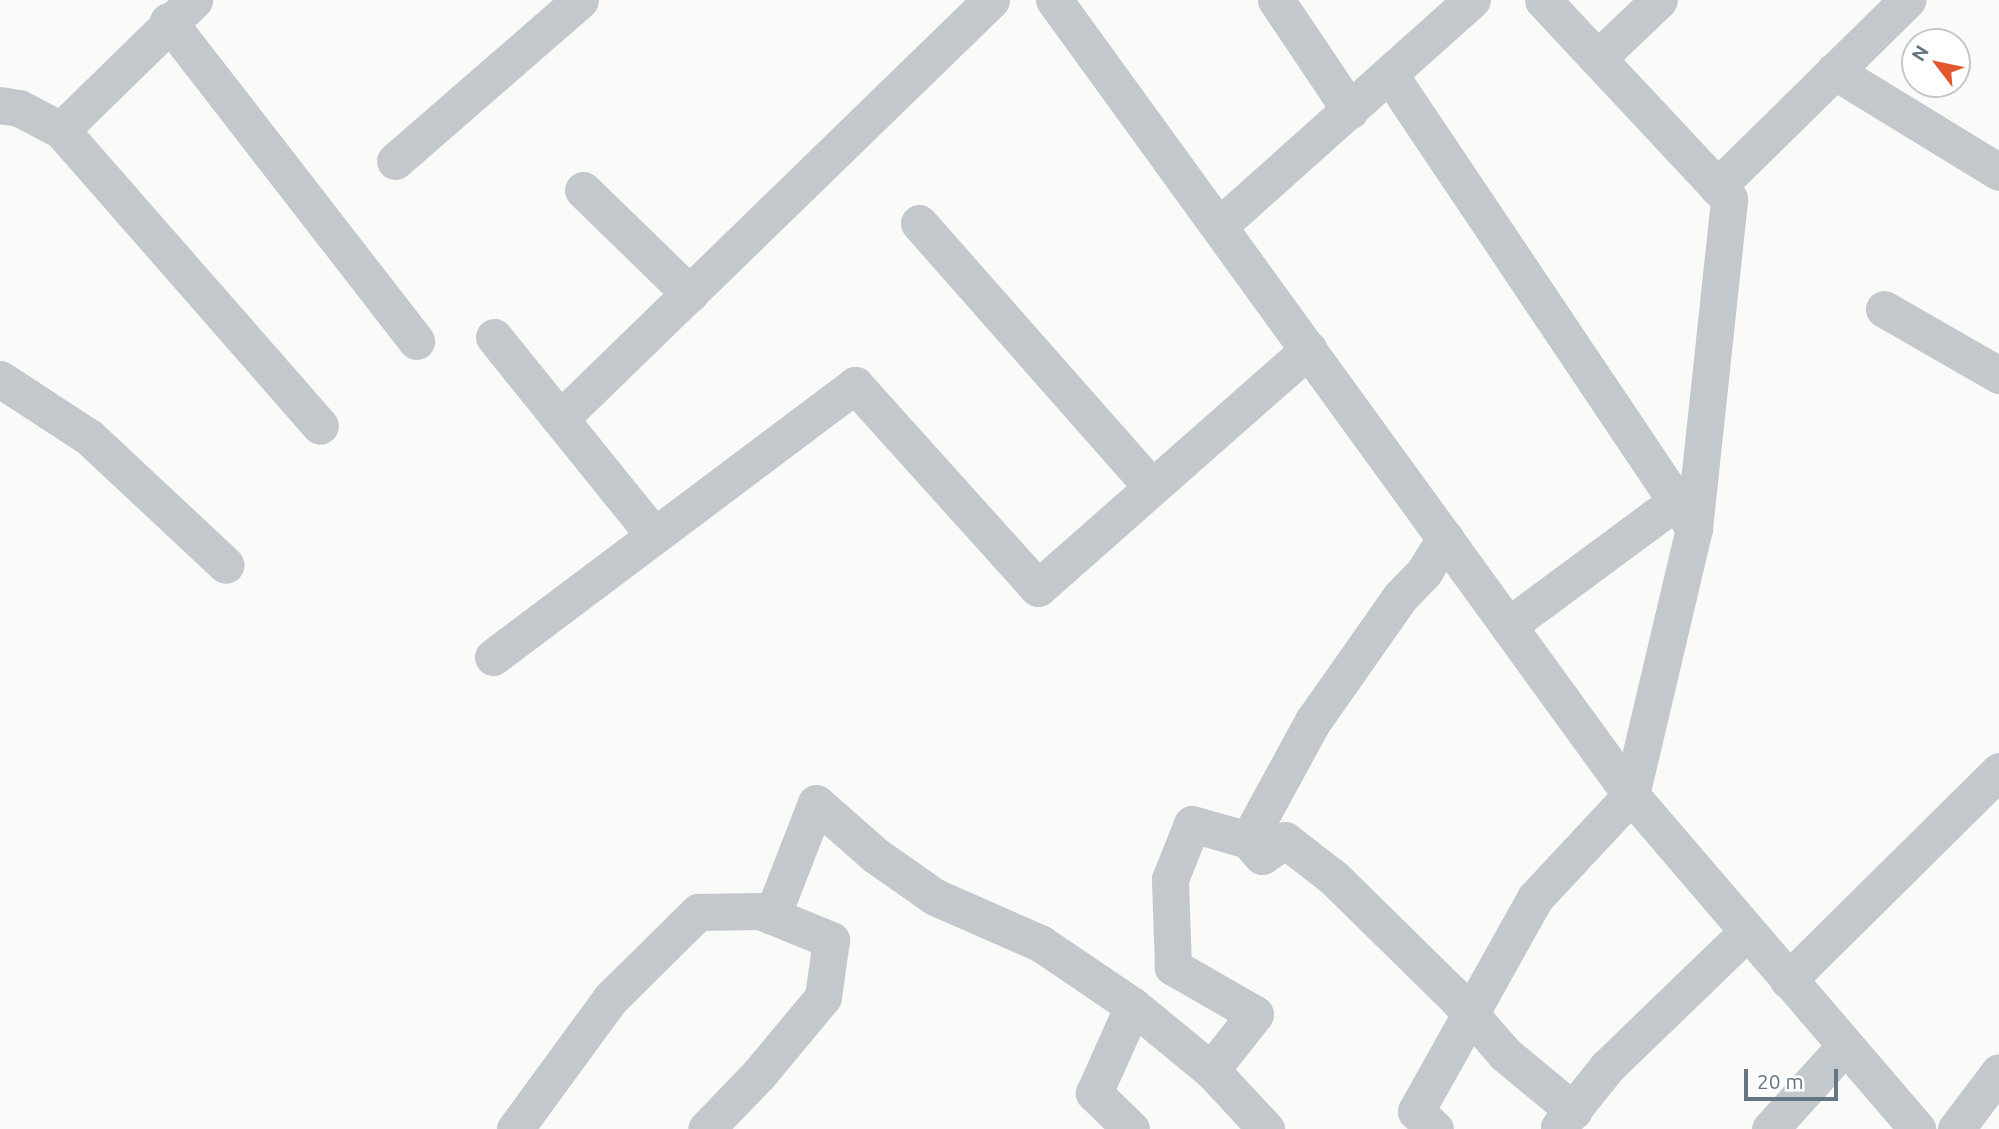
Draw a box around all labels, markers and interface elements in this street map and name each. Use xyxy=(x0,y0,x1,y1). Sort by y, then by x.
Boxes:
north arrow xyxy=(1901,28,1971,98)
text: N xyxy=(1907,41,1933,65)
scale bar xyxy=(1747,1056,1842,1100)
text: 20 m xyxy=(1757,1069,1804,1093)

